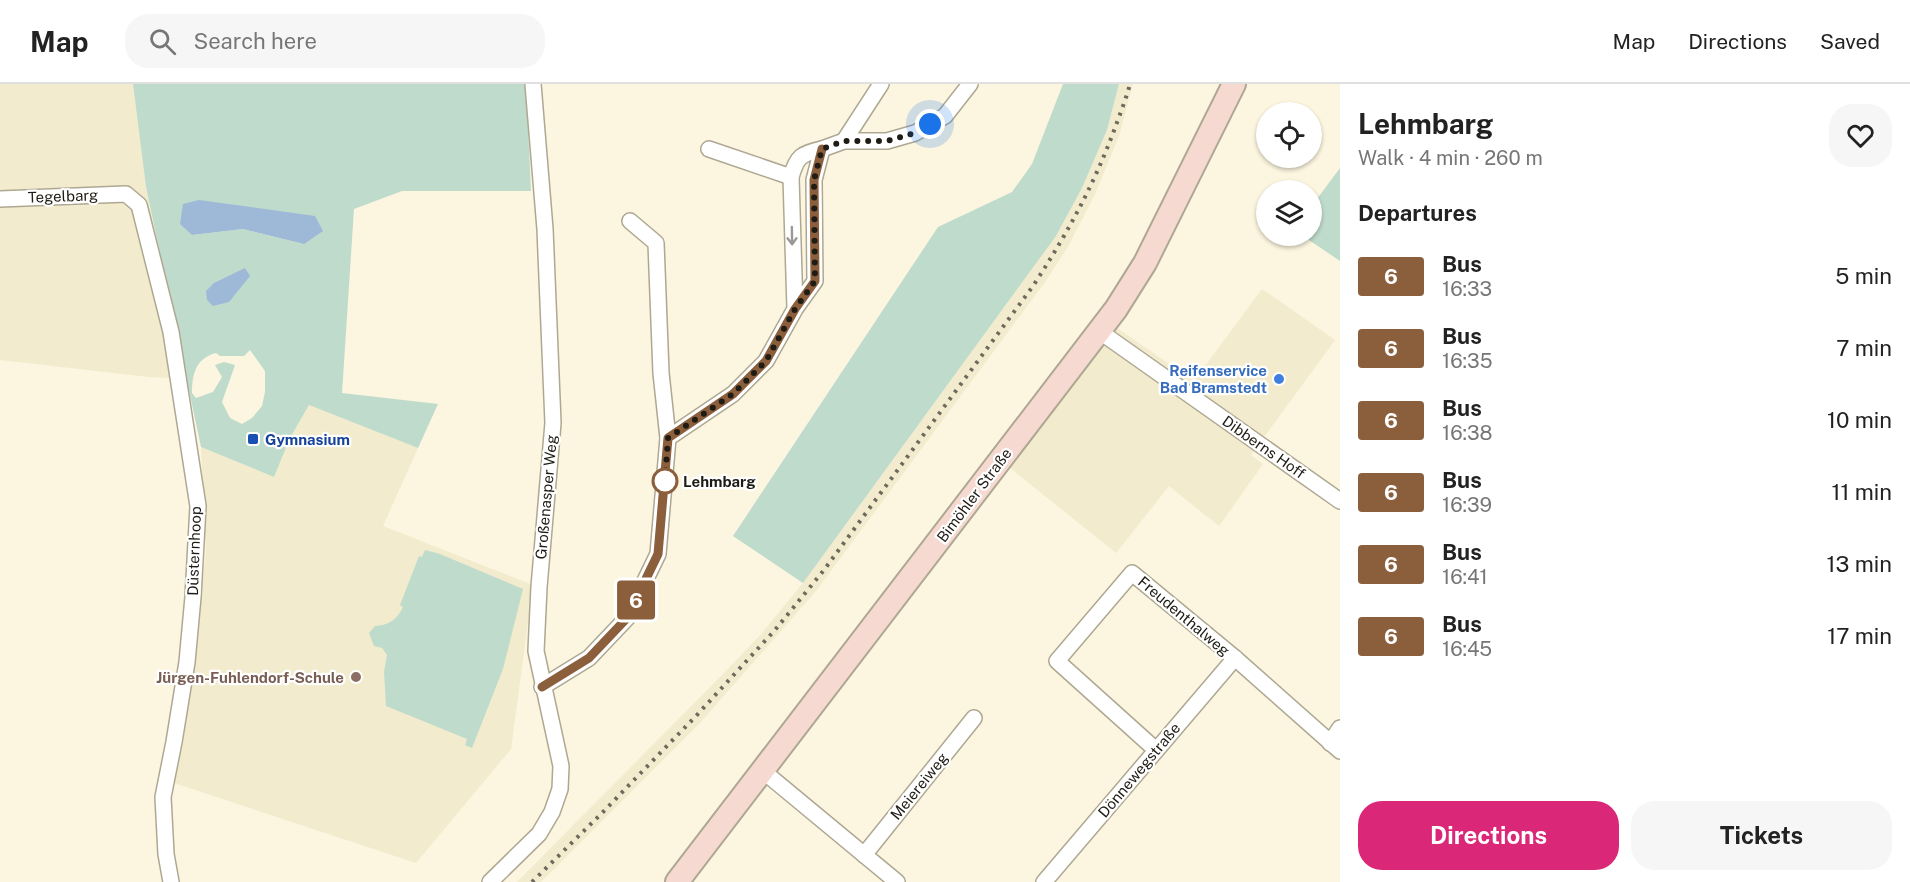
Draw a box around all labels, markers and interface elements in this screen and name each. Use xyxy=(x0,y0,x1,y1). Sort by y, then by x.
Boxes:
search box xyxy=(125,14,545,68)
text: Map xyxy=(30,25,89,58)
icon: search xyxy=(146,25,179,58)
text: Search here xyxy=(194,28,317,54)
text: Map xyxy=(1613,29,1655,54)
text: Directions xyxy=(1688,29,1787,54)
text: Saved xyxy=(1820,29,1880,54)
map controls xyxy=(1256,102,1322,246)
button: locate xyxy=(1256,102,1322,168)
button: heart xyxy=(1829,104,1892,167)
text: Lehmbarg xyxy=(1358,107,1493,140)
your location xyxy=(915,109,945,139)
text: Walk · 4 min · 260 m xyxy=(1358,146,1543,170)
button: layers xyxy=(1256,180,1322,246)
street label: Tegelbarg xyxy=(27,186,99,206)
text: Departures xyxy=(1358,200,1477,226)
one-way arrow xyxy=(786,225,798,245)
text: Bus xyxy=(1442,251,1482,277)
text: 5 min xyxy=(1835,263,1892,289)
text: 6 xyxy=(1384,264,1398,289)
text: 16:33 xyxy=(1442,277,1492,301)
text: Bus xyxy=(1442,323,1482,349)
text: 7 min xyxy=(1836,335,1892,361)
text: 6 xyxy=(1384,336,1398,361)
text: 16:35 xyxy=(1442,349,1493,373)
place label: Reifenservice Bad Bramstedt xyxy=(1160,362,1267,396)
marker: Reifenservice Bad Bramstedt xyxy=(1272,372,1286,386)
text: Bus xyxy=(1442,395,1482,421)
text: 10 min xyxy=(1827,407,1892,433)
text: 6 xyxy=(1384,408,1398,433)
street label: Dibberns Hoff xyxy=(1219,412,1309,482)
text: 16:38 xyxy=(1442,421,1493,445)
place label: Gymnasium xyxy=(265,431,350,448)
marker: Gymnasium xyxy=(246,432,260,446)
street label: Großenasper Weg xyxy=(532,434,560,560)
street label: Bimöhler Straße xyxy=(933,445,1015,545)
text: Bus xyxy=(1442,467,1482,493)
marker: Lehmbarg xyxy=(652,468,678,494)
place label: Lehmbarg xyxy=(683,473,756,490)
text: 11 min xyxy=(1831,479,1892,505)
text: 6 xyxy=(1384,480,1398,505)
text: 16:39 xyxy=(1442,493,1492,517)
street label: Düsternhoop xyxy=(184,506,204,596)
text: Bus xyxy=(1442,539,1482,565)
text: 13 min xyxy=(1827,551,1892,577)
text: 6 xyxy=(1384,552,1398,577)
text: 16:41 xyxy=(1442,565,1488,589)
street label: Freudenthalweg xyxy=(1135,573,1233,659)
line badge: 6 xyxy=(616,580,656,620)
text: 6 xyxy=(629,588,643,613)
text: Bus xyxy=(1442,611,1482,637)
text: 17 min xyxy=(1827,623,1892,649)
text: 6 xyxy=(1384,624,1398,649)
text: 16:45 xyxy=(1442,637,1492,661)
place label: Jürgen-Fuhlendorf-Schule xyxy=(156,669,344,686)
marker: Jürgen-Fuhlendorf-Schule xyxy=(349,670,363,684)
street label: Dönnewegstraße xyxy=(1095,719,1183,821)
street label: Meiereiweg xyxy=(887,749,951,823)
button: Directions xyxy=(1358,801,1619,870)
button: Tickets xyxy=(1631,801,1892,870)

